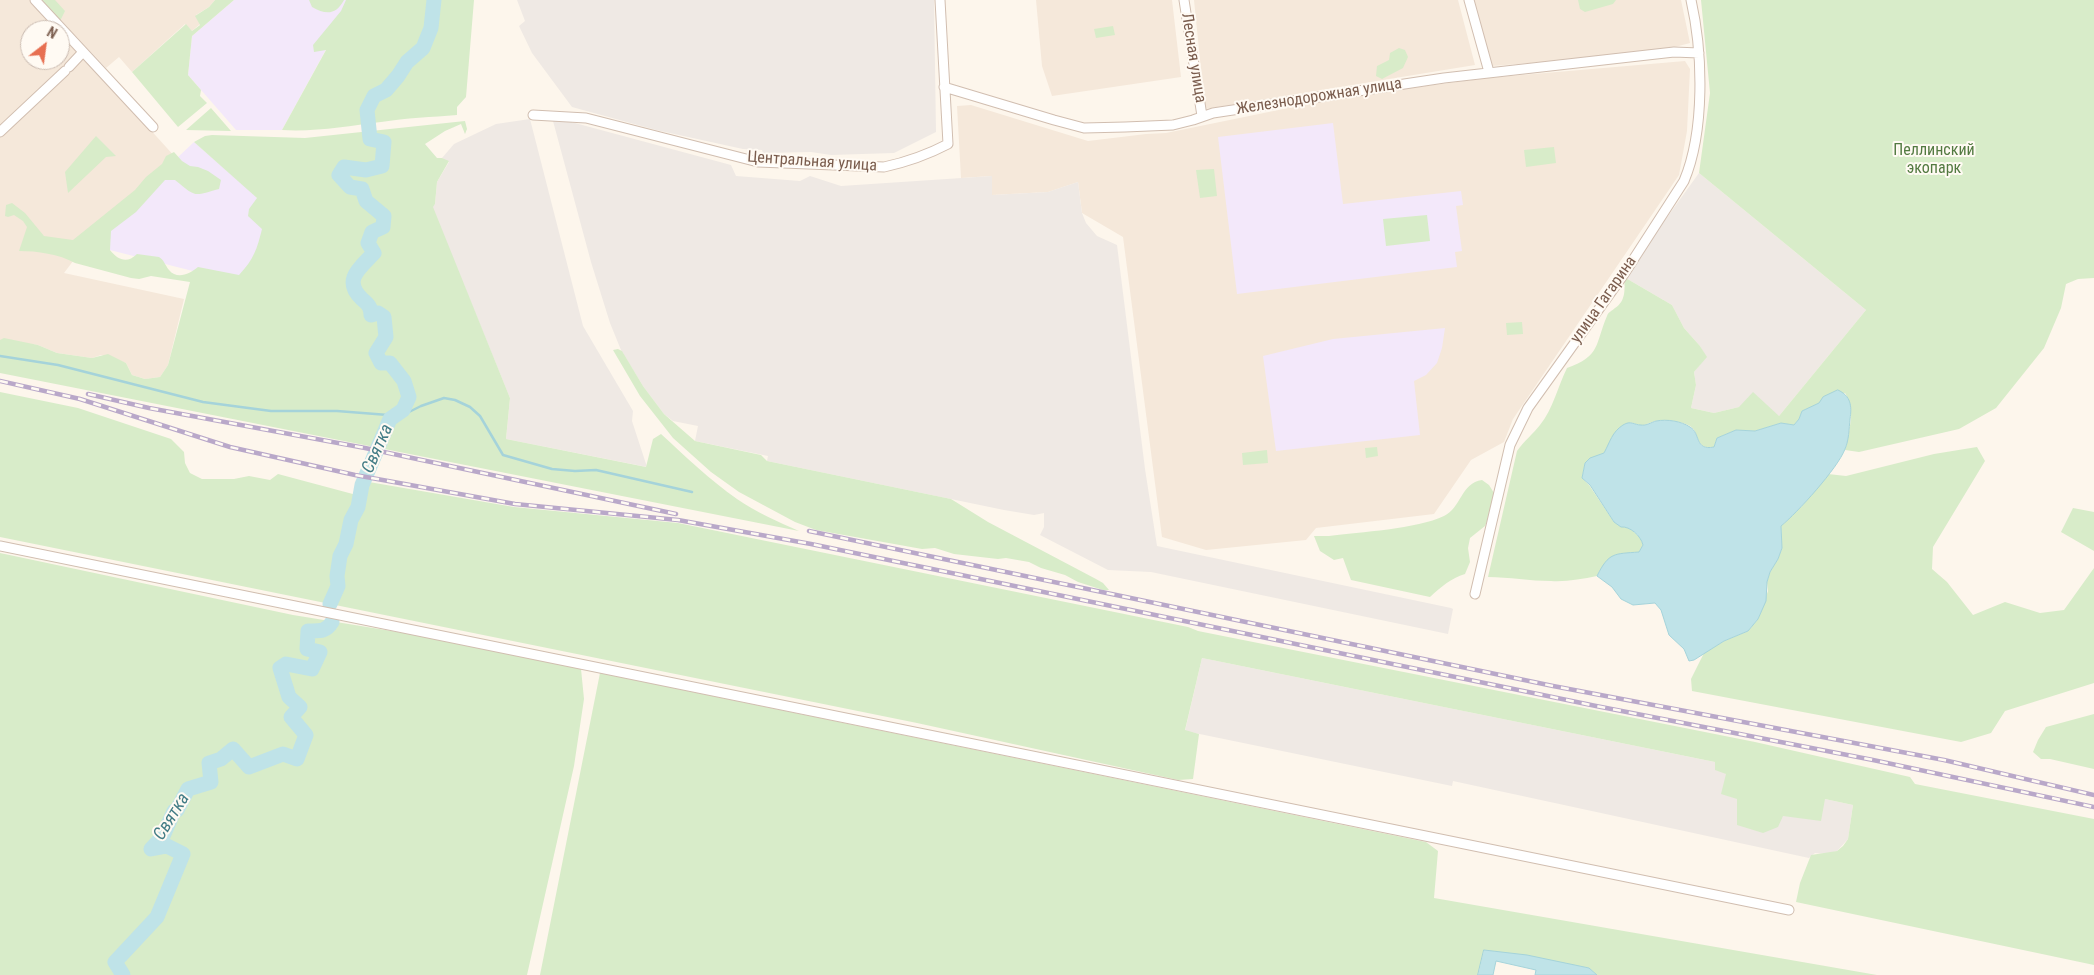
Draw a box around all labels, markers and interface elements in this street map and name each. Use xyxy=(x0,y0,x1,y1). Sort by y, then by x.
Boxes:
street label: Лесная улица xyxy=(1176,12,1210,104)
north arrow xyxy=(20,20,70,70)
text: N xyxy=(44,24,60,42)
street label: Железнодорожная улица xyxy=(1235,74,1403,120)
park label: Пеллинский экопарк xyxy=(1893,141,1975,179)
street label: Центральная улица xyxy=(747,148,877,176)
street label: улица Гагарина xyxy=(1567,253,1641,347)
water label: Святка xyxy=(358,421,398,477)
water label: Святка xyxy=(149,790,195,844)

